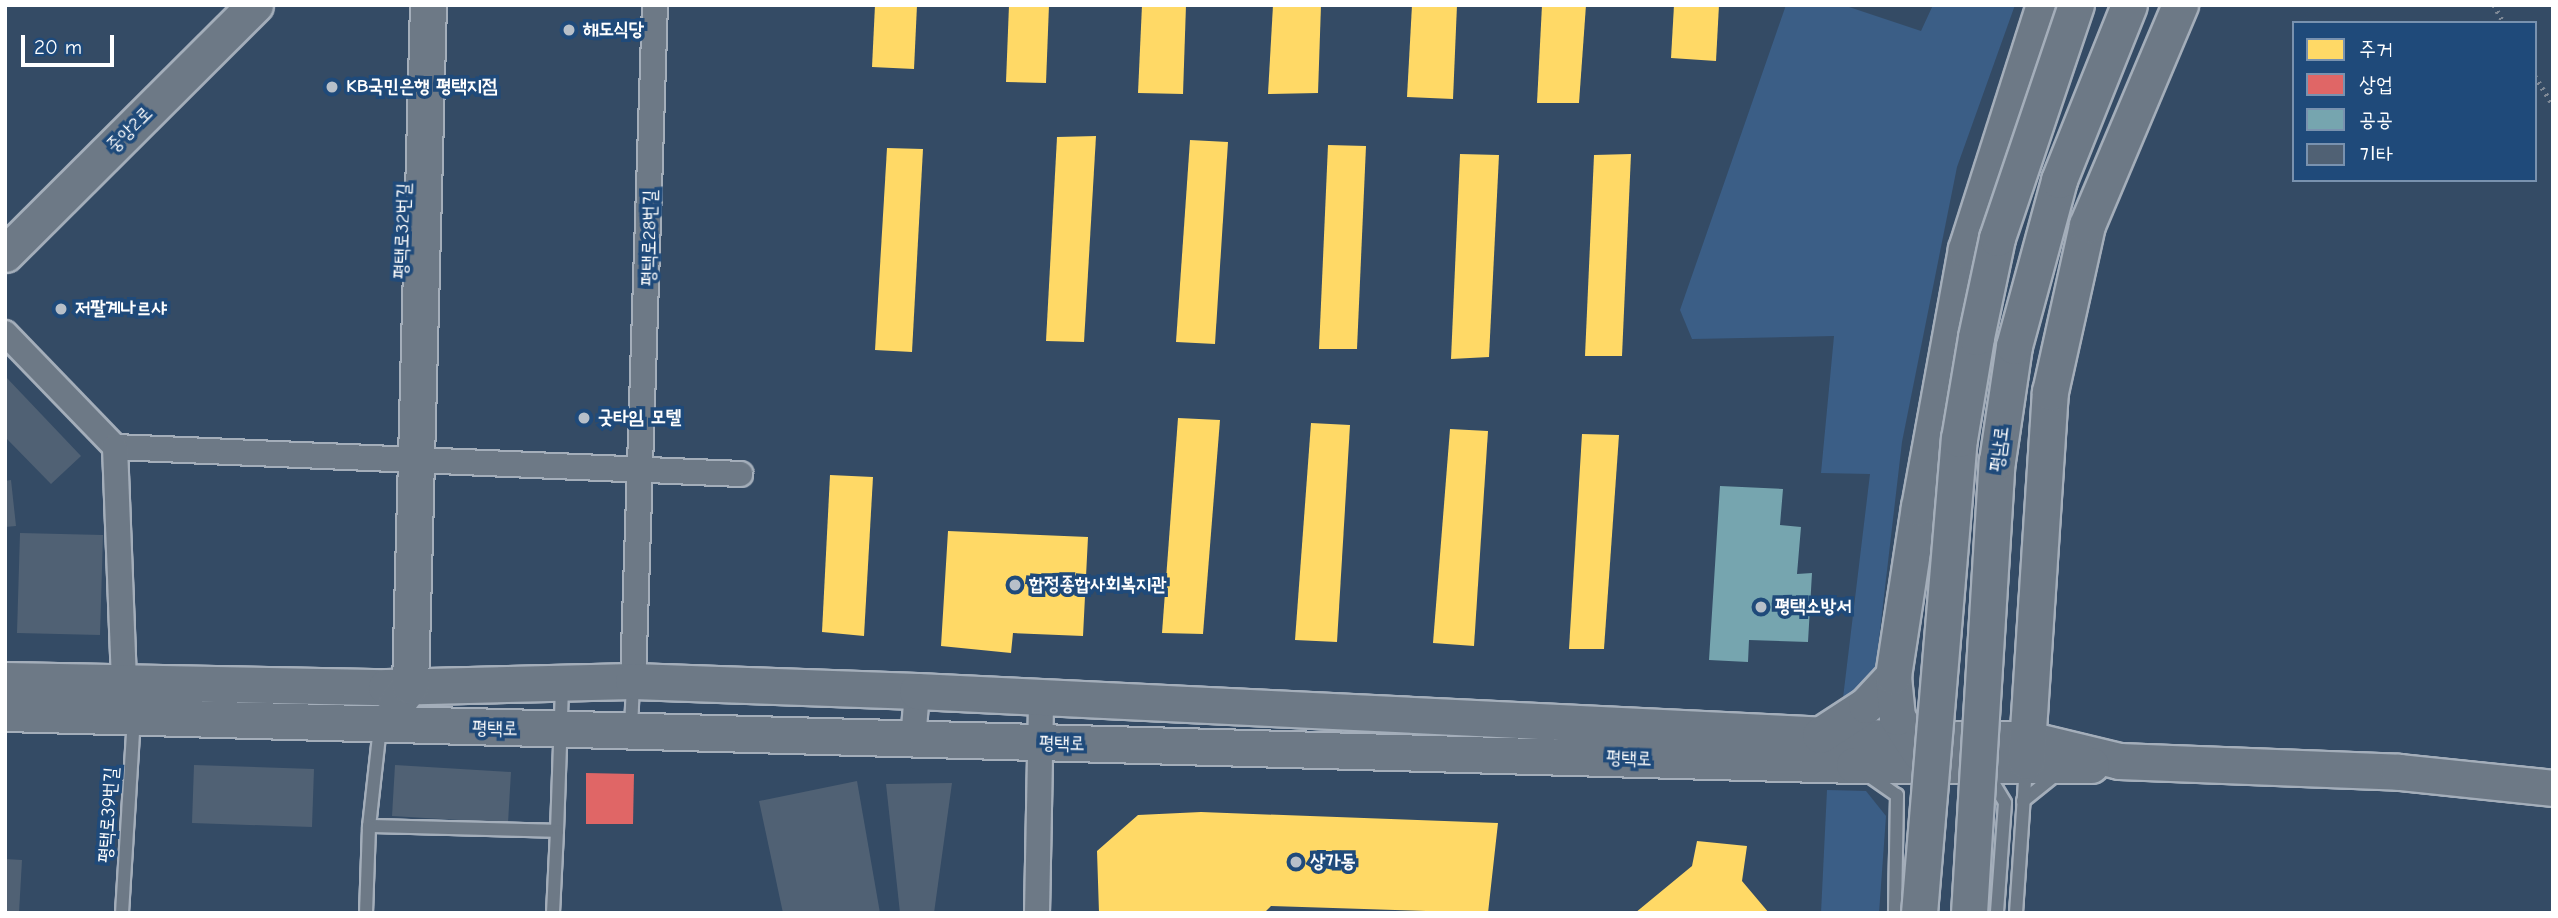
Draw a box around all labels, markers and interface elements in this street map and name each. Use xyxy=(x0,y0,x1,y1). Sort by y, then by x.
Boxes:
place label: 해도식당 xyxy=(583,19,644,41)
scale bar xyxy=(24,21,117,65)
legend xyxy=(2292,21,2537,182)
marker: 해도식당 xyxy=(561,22,577,38)
text: 20 m xyxy=(34,35,82,59)
text: 주거 xyxy=(2359,37,2393,61)
text: 상업 xyxy=(2359,72,2393,96)
place label: KB국민은행 평택지점 xyxy=(346,76,497,98)
marker: KB국민은행 평택지점 xyxy=(324,79,340,95)
street label: 중앙2로 xyxy=(102,102,158,158)
text: 공공 xyxy=(2359,107,2393,131)
text: 기타 xyxy=(2359,142,2393,166)
street label: 평택로32번길 xyxy=(390,183,416,279)
street label: 평택로28번길 xyxy=(638,190,662,286)
place label: 저팔계나르샤 xyxy=(75,298,167,320)
marker: 저팔계나르샤 xyxy=(53,301,69,317)
place label: 굿타임 모텔 xyxy=(598,407,681,429)
marker: 굿타임 모텔 xyxy=(576,410,592,426)
street label: 평남로 xyxy=(1986,425,2014,473)
place label: 합정종합사회복지관 xyxy=(1029,574,1167,596)
marker: 합정종합사회복지관 xyxy=(1007,577,1023,593)
place label: 평택소방서 xyxy=(1775,596,1851,618)
marker: 평택소방서 xyxy=(1753,599,1769,615)
street label: 평택로 xyxy=(472,717,518,741)
street label: 평택로 xyxy=(1039,732,1085,756)
street label: 평택로 xyxy=(1606,747,1652,771)
street label: 평택로39번길 xyxy=(94,766,124,864)
place label: 상가동 xyxy=(1310,851,1356,873)
marker: 상가동 xyxy=(1288,854,1304,870)

